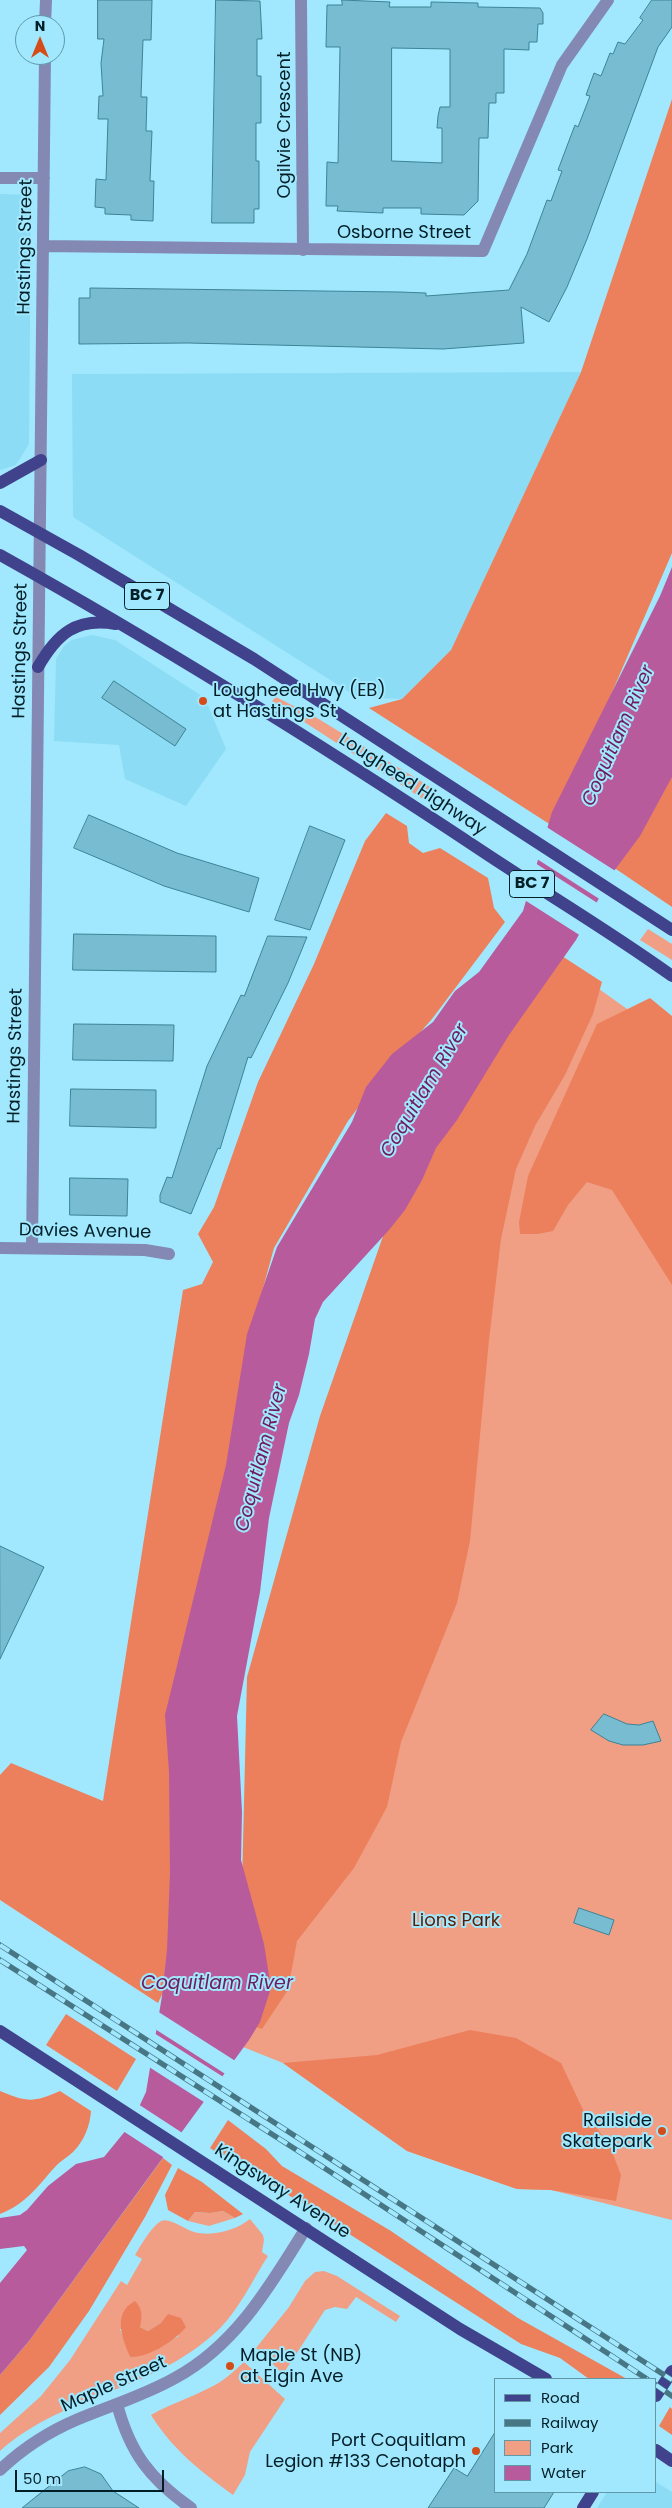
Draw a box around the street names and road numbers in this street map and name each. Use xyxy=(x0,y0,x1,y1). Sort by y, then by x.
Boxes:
street label: Ogilvie Crescent xyxy=(274,52,296,198)
street label: Hastings Street xyxy=(14,179,38,315)
street label: Osborne Street xyxy=(337,222,471,244)
road number: BC 7 xyxy=(124,582,170,610)
street label: Hastings Street xyxy=(9,583,33,719)
street label: Lougheed Highway xyxy=(334,729,490,841)
road number: BC 7 xyxy=(510,871,554,898)
street label: Hastings Street xyxy=(4,988,28,1124)
street label: Davies Avenue xyxy=(19,1220,151,1244)
street label: Kingsway Avenue xyxy=(210,2140,354,2244)
street label: Maple Street xyxy=(58,2352,170,2418)

